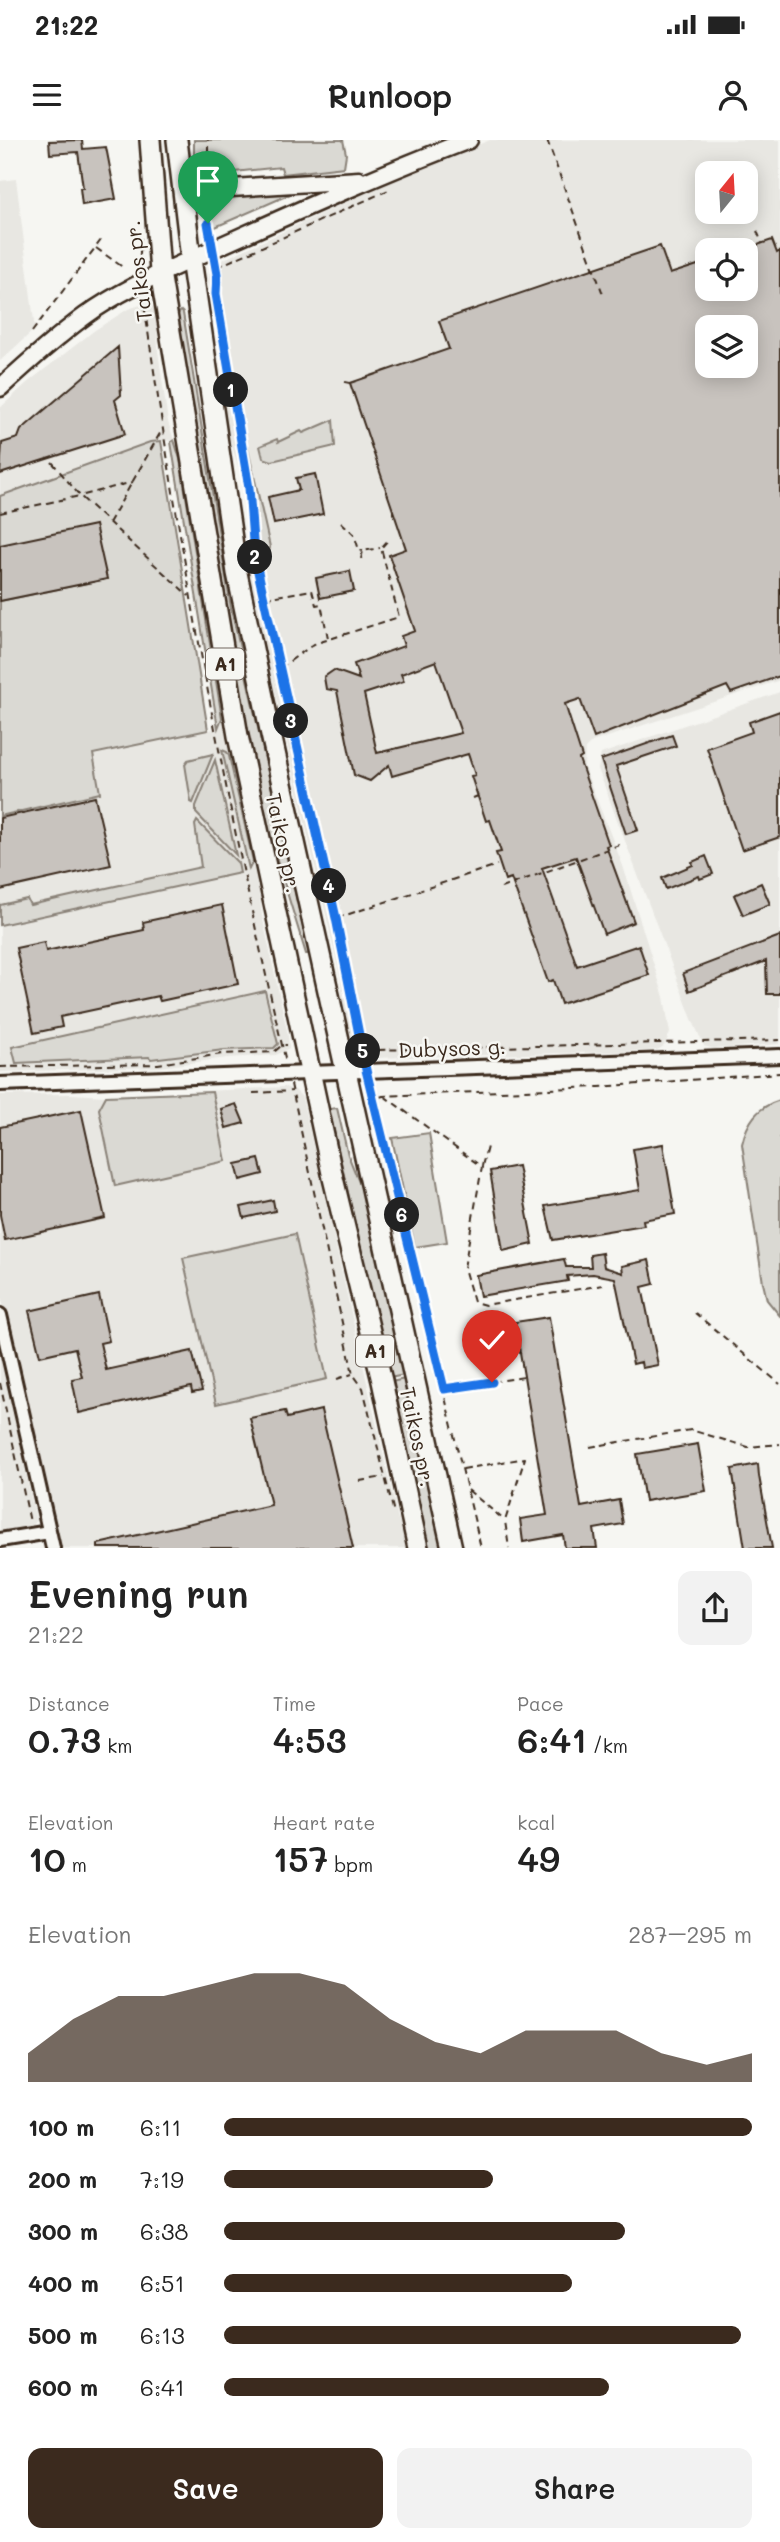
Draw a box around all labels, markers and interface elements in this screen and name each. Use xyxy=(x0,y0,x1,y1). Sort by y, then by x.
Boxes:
text: 21:22 xyxy=(35,8,98,42)
text: Runloop xyxy=(328,74,452,116)
icon: menu xyxy=(28,76,66,114)
icon: person xyxy=(714,76,752,114)
pin xyxy=(178,151,238,223)
north arrow xyxy=(695,161,758,224)
map controls xyxy=(695,161,758,378)
icon: arrive xyxy=(189,162,227,200)
street label: Taikos pr. xyxy=(118,219,157,323)
button: locate xyxy=(695,238,758,301)
button: layers xyxy=(695,315,758,378)
pin: 1 xyxy=(214,372,248,408)
text: 1 xyxy=(226,377,235,402)
pin: 2 xyxy=(238,540,272,574)
text: 2 xyxy=(249,544,260,569)
road number: A1 xyxy=(206,649,244,680)
pin: 3 xyxy=(274,704,308,738)
text: 3 xyxy=(285,708,296,733)
street label: Taikos pr. xyxy=(261,790,308,895)
pin: 4 xyxy=(312,868,346,904)
text: 4 xyxy=(322,873,335,898)
street label: Dubysos g. xyxy=(397,1032,507,1063)
pin: 5 xyxy=(346,1034,380,1068)
text: 5 xyxy=(357,1038,368,1063)
pin: 6 xyxy=(384,1198,420,1232)
text: 6 xyxy=(396,1202,407,1227)
pin xyxy=(462,1310,522,1382)
icon: check xyxy=(473,1321,511,1359)
road number: A1 xyxy=(356,1336,394,1366)
street label: Taikos pr. xyxy=(395,1384,442,1489)
text: Evening run xyxy=(28,1568,249,1618)
button: share xyxy=(678,1571,752,1645)
text: 21:22 xyxy=(28,1619,84,1649)
text: Distance xyxy=(28,1691,110,1716)
text: Time xyxy=(273,1691,316,1716)
text: Pace xyxy=(517,1691,564,1716)
text: 0.73 xyxy=(28,1716,101,1762)
text: 4:53 xyxy=(273,1716,347,1762)
text: 6:41 xyxy=(517,1716,587,1762)
text: km xyxy=(101,1733,132,1758)
text: /km xyxy=(587,1733,628,1758)
text: Elevation xyxy=(28,1810,113,1835)
text: Heart rate xyxy=(273,1810,375,1835)
text: kcal xyxy=(517,1810,555,1835)
text: 10 xyxy=(28,1835,66,1881)
text: 157 xyxy=(273,1835,328,1881)
text: 49 xyxy=(517,1835,560,1881)
text: m xyxy=(66,1852,87,1877)
text: bpm xyxy=(328,1852,373,1877)
text: Elevation xyxy=(28,1919,131,1949)
text: 287–295 m xyxy=(628,1919,752,1949)
text: 100 m xyxy=(28,2112,94,2142)
text: 6:11 xyxy=(140,2112,182,2142)
text: 200 m xyxy=(28,2164,97,2194)
text: 7:19 xyxy=(140,2164,184,2194)
text: 300 m xyxy=(28,2216,98,2246)
text: 6:38 xyxy=(140,2216,188,2246)
text: 400 m xyxy=(28,2268,99,2298)
text: 6:51 xyxy=(140,2268,185,2298)
text: 500 m xyxy=(28,2320,98,2350)
text: 6:13 xyxy=(140,2320,185,2350)
text: 600 m xyxy=(28,2372,98,2402)
text: 6:41 xyxy=(140,2372,185,2402)
button: Save xyxy=(28,2448,383,2528)
button: Share xyxy=(397,2448,752,2528)

